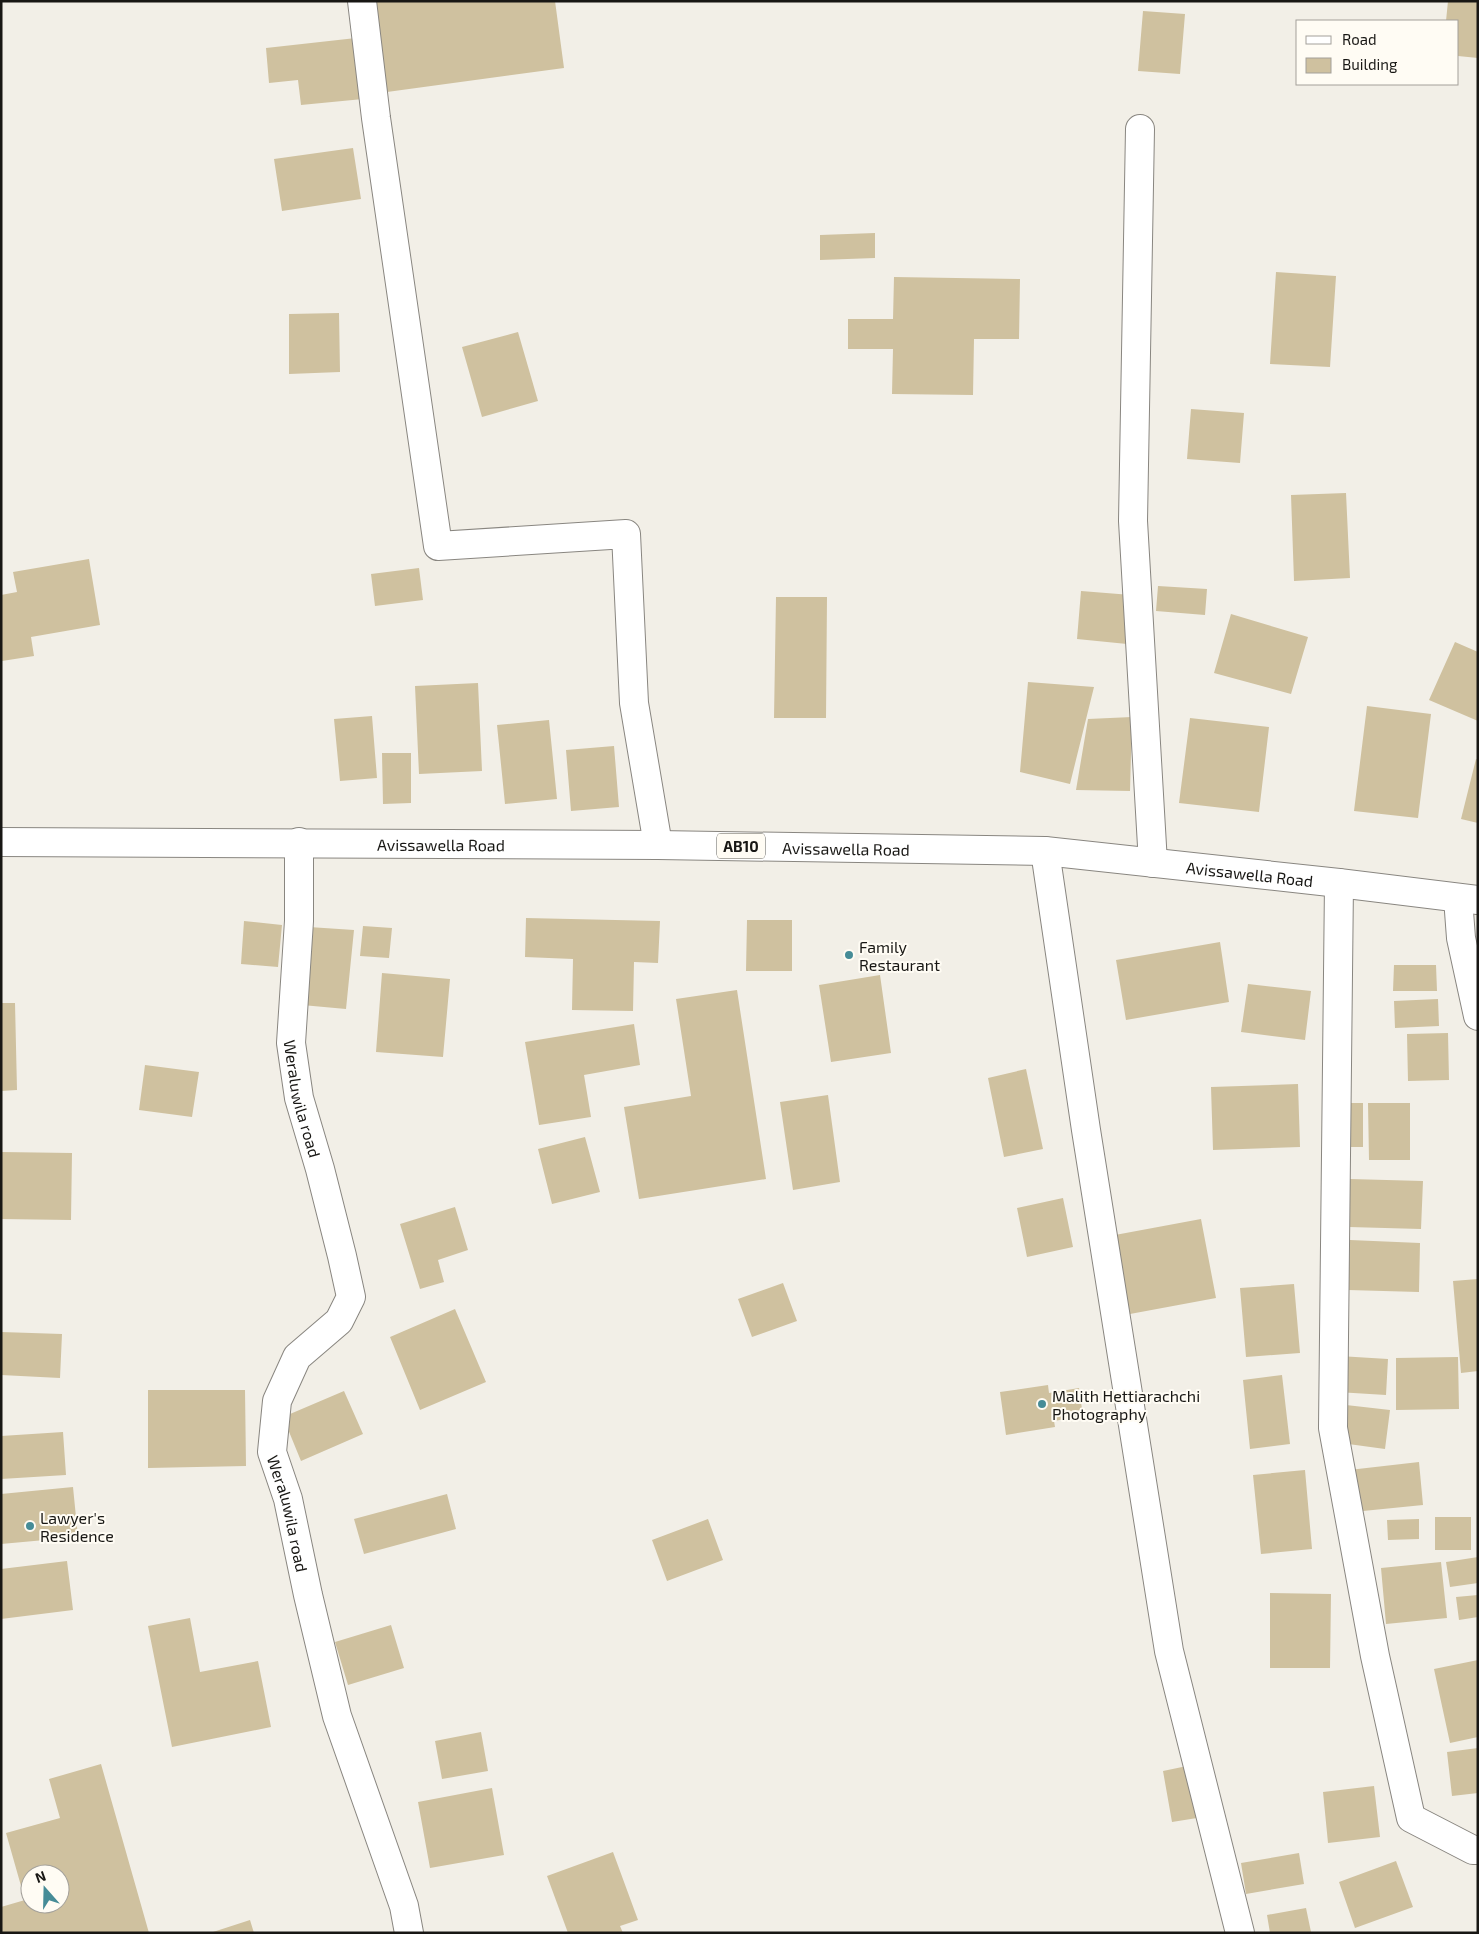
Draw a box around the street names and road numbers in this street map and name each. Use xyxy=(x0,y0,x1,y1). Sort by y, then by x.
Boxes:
street label: Avissawella Road xyxy=(377,834,505,854)
road number: AB10 xyxy=(717,834,765,858)
street label: Avissawella Road xyxy=(782,837,910,858)
street label: Avissawella Road xyxy=(1185,857,1314,890)
street label: Weraluwila road xyxy=(281,1038,325,1159)
street label: Weraluwila road xyxy=(264,1452,312,1573)

